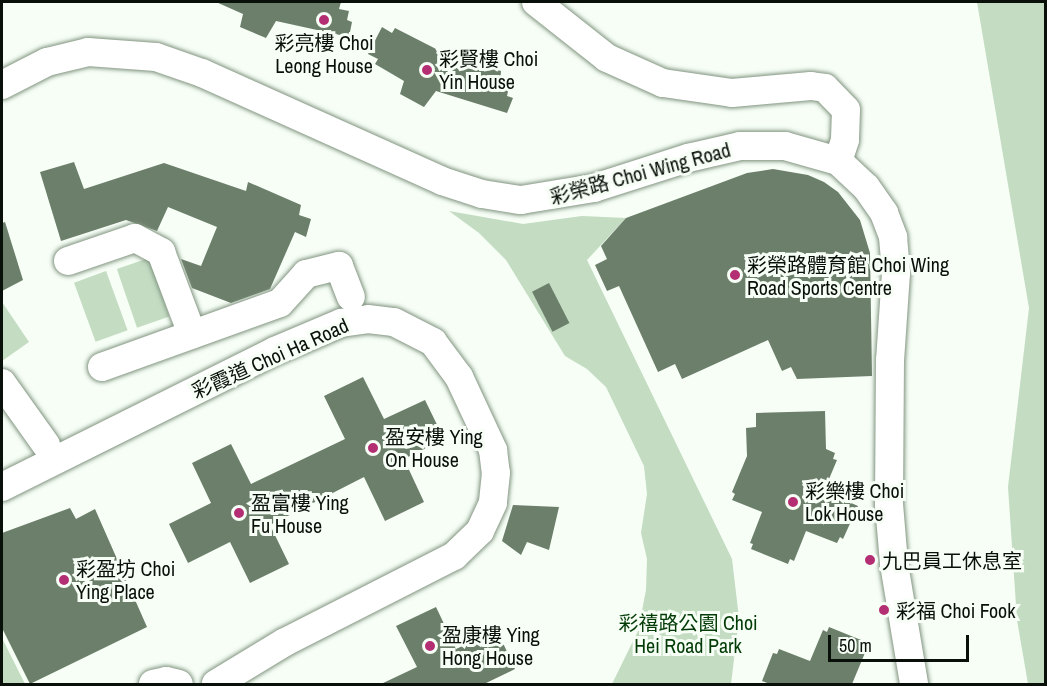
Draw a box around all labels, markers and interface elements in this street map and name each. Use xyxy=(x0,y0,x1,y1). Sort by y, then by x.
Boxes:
marker: 彩亮樓 Choi Leong House xyxy=(317,13,331,27)
place label: 彩亮樓 Choi Leong House xyxy=(274,30,374,77)
place label: 彩賢樓 Choi Yin House xyxy=(439,46,538,93)
marker: 彩賢樓 Choi Yin House xyxy=(420,63,434,77)
street label: 彩榮路 Choi Wing Road xyxy=(547,137,733,209)
place label: 彩榮路體育館 Choi Wing Road Sports Centre xyxy=(747,252,949,299)
marker: 彩榮路體育館 Choi Wing Road Sports Centre xyxy=(728,268,742,282)
street label: 彩霞道 Choi Ha Road xyxy=(188,313,352,403)
place label: 盈安樓 Ying On House xyxy=(385,424,483,471)
marker: 盈安樓 Ying On House xyxy=(366,441,380,455)
place label: 彩樂樓 Choi Lok House xyxy=(805,478,904,525)
place label: 盈富樓 Ying Fu House xyxy=(251,490,349,537)
marker: 彩樂樓 Choi Lok House xyxy=(786,495,800,509)
marker: 盈富樓 Ying Fu House xyxy=(232,506,246,520)
place label: 九巴員工休息室 xyxy=(882,548,1022,572)
marker: 九巴員工休息室 xyxy=(863,553,877,567)
place label: 彩盈坊 Choi Ying Place xyxy=(76,556,175,603)
marker: 彩盈坊 Choi Ying Place xyxy=(57,573,71,587)
place label: 彩福 Choi Fook xyxy=(896,598,1015,622)
marker: 彩福 Choi Fook xyxy=(877,603,891,617)
park label: 彩禧路公園 Choi Hei Road Park xyxy=(618,611,758,658)
place label: 盈康樓 Ying Hong House xyxy=(442,622,540,669)
scale bar xyxy=(831,623,972,661)
text: 50 m xyxy=(839,633,872,658)
marker: 盈康樓 Ying Hong House xyxy=(423,639,437,653)

